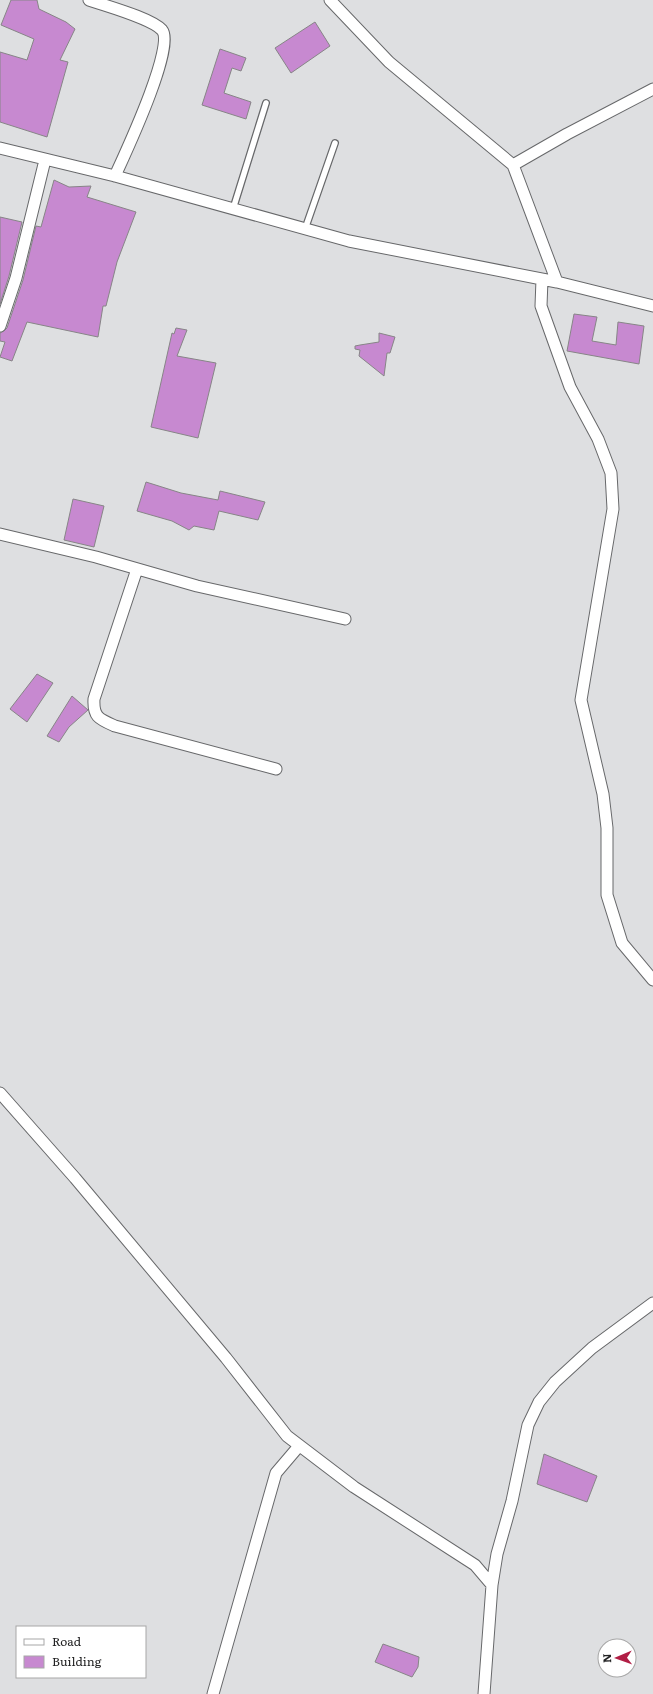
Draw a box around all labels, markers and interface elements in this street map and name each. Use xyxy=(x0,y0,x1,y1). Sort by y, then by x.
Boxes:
legend xyxy=(16,1626,146,1678)
text: Road xyxy=(52,1632,82,1650)
north arrow xyxy=(597,1638,637,1678)
text: Building xyxy=(52,1652,102,1670)
text: N xyxy=(598,1653,614,1663)

